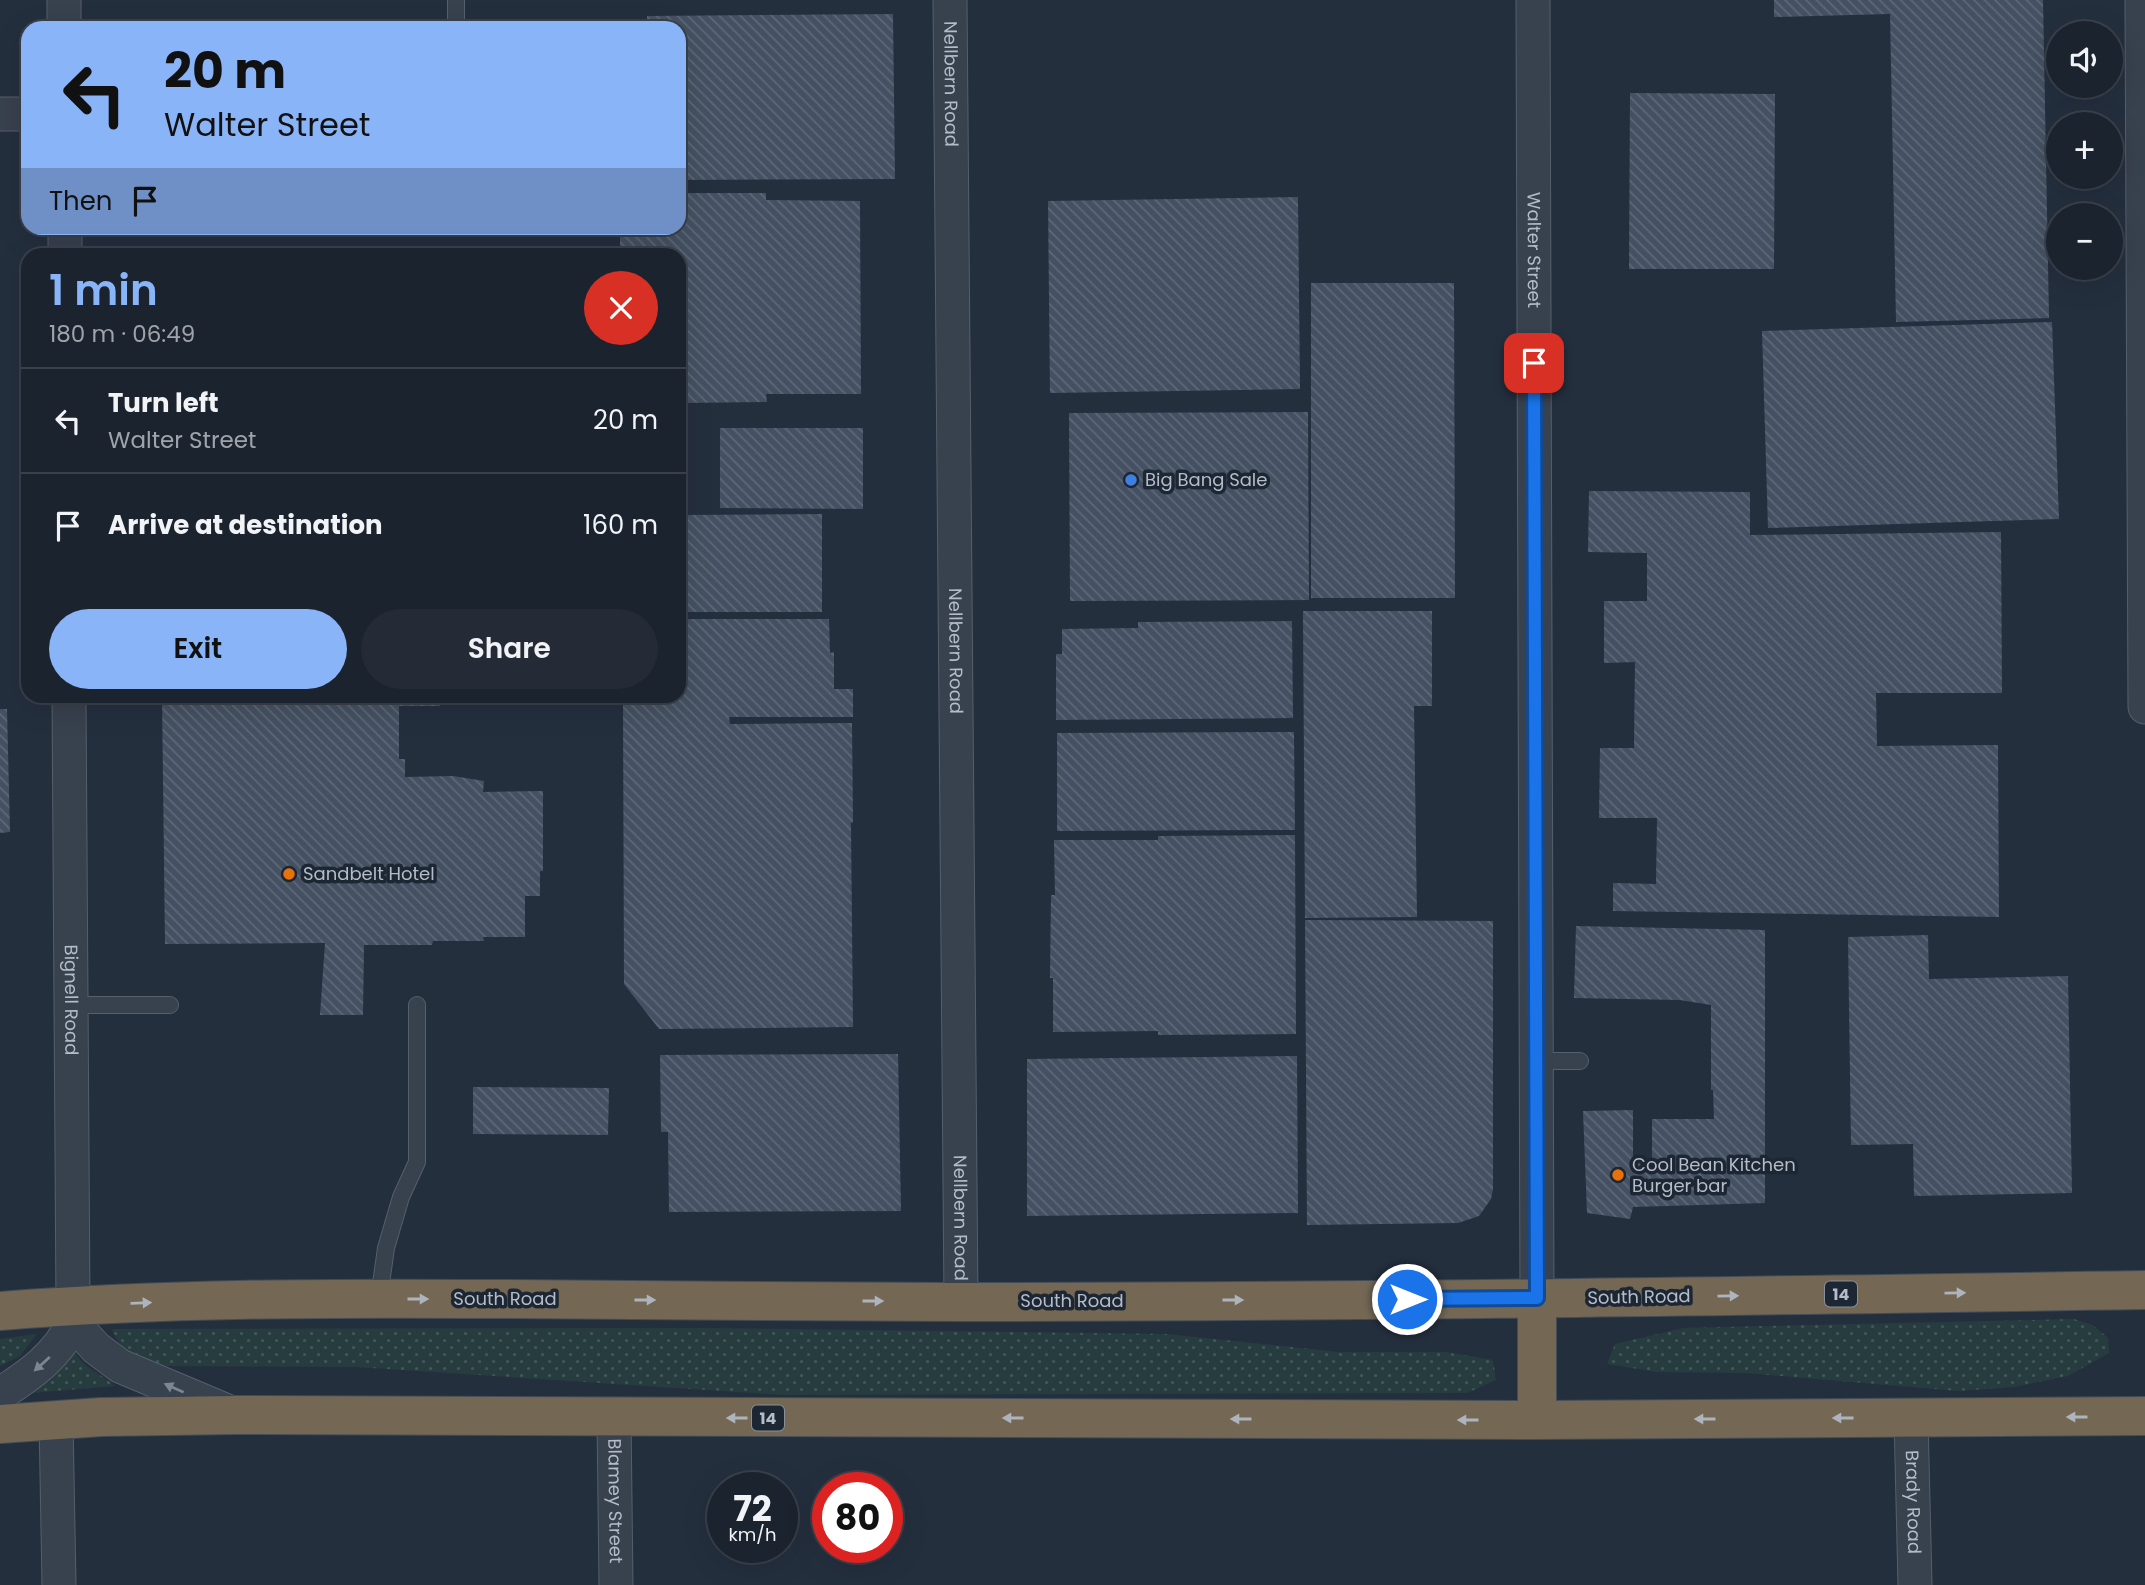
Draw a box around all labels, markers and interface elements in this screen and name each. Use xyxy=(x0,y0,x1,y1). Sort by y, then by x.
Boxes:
street label: Nellbern Road xyxy=(938,21,964,147)
map controls xyxy=(2046,21,2123,280)
button: sound xyxy=(2046,21,2123,98)
text: 20 m xyxy=(164,37,286,105)
icon: left xyxy=(49,49,140,140)
text: Walter Street xyxy=(164,102,370,147)
button: + xyxy=(2046,112,2123,189)
icon: arrive xyxy=(126,182,164,220)
text: Then xyxy=(49,183,112,219)
street label: Walter Street xyxy=(1522,192,1547,308)
button: − xyxy=(2046,203,2123,280)
text: 1 min xyxy=(49,261,158,320)
button: close xyxy=(584,271,658,345)
text: 180 m · 06:49 xyxy=(49,318,195,350)
pin xyxy=(1504,333,1564,393)
icon: arrive xyxy=(1515,344,1553,382)
text: Turn left xyxy=(108,385,219,421)
icon: left xyxy=(49,402,87,440)
text: 20 m xyxy=(593,402,658,438)
text: Walter Street xyxy=(108,424,256,456)
place label: Big Bang Sale xyxy=(1145,467,1267,492)
marker: Big Bang Sale xyxy=(1123,472,1139,488)
icon: arrive xyxy=(49,507,87,545)
text: Arrive at destination xyxy=(108,507,383,543)
text: 160 m xyxy=(583,507,658,543)
street label: Nellbern Road xyxy=(943,588,969,714)
button: Exit xyxy=(49,609,347,689)
button: Share xyxy=(361,609,658,689)
place label: Sandbelt Hotel xyxy=(303,861,435,886)
marker: Sandbelt Hotel xyxy=(281,866,297,882)
street label: Bignell Road xyxy=(59,944,84,1056)
place label: Cool Bean Kitchen Burger bar xyxy=(1632,1152,1796,1198)
street label: Nellbern Road xyxy=(948,1155,974,1281)
marker: Cool Bean Kitchen Burger bar xyxy=(1610,1167,1626,1183)
position arrow xyxy=(1370,1262,1444,1336)
road number: 14 xyxy=(1825,1282,1857,1306)
street label: South Road xyxy=(1587,1283,1691,1310)
street label: South Road xyxy=(453,1286,557,1311)
one-way arrow xyxy=(1944,1287,1966,1298)
street label: South Road xyxy=(1020,1288,1124,1313)
one-way arrow xyxy=(1717,1290,1739,1302)
one-way arrow xyxy=(407,1293,429,1304)
one-way arrow xyxy=(634,1294,656,1306)
one-way arrow xyxy=(1222,1294,1244,1306)
one-way arrow xyxy=(862,1295,884,1307)
one-way arrow xyxy=(130,1297,152,1308)
one-way arrow xyxy=(33,1356,51,1372)
one-way arrow xyxy=(164,1382,184,1394)
road number: 14 xyxy=(752,1406,784,1430)
one-way arrow xyxy=(2066,1411,2088,1423)
one-way arrow xyxy=(726,1412,748,1424)
one-way arrow xyxy=(1002,1412,1024,1424)
one-way arrow xyxy=(1832,1412,1854,1424)
one-way arrow xyxy=(1230,1413,1252,1425)
one-way arrow xyxy=(1694,1413,1716,1425)
one-way arrow xyxy=(1457,1414,1479,1426)
street label: Blamey Street xyxy=(602,1438,629,1564)
street label: Brady Road xyxy=(1900,1450,1927,1554)
speed limit sign: 80 xyxy=(812,1472,903,1563)
text: 72 xyxy=(733,1484,772,1533)
text: km/h xyxy=(729,1522,776,1547)

